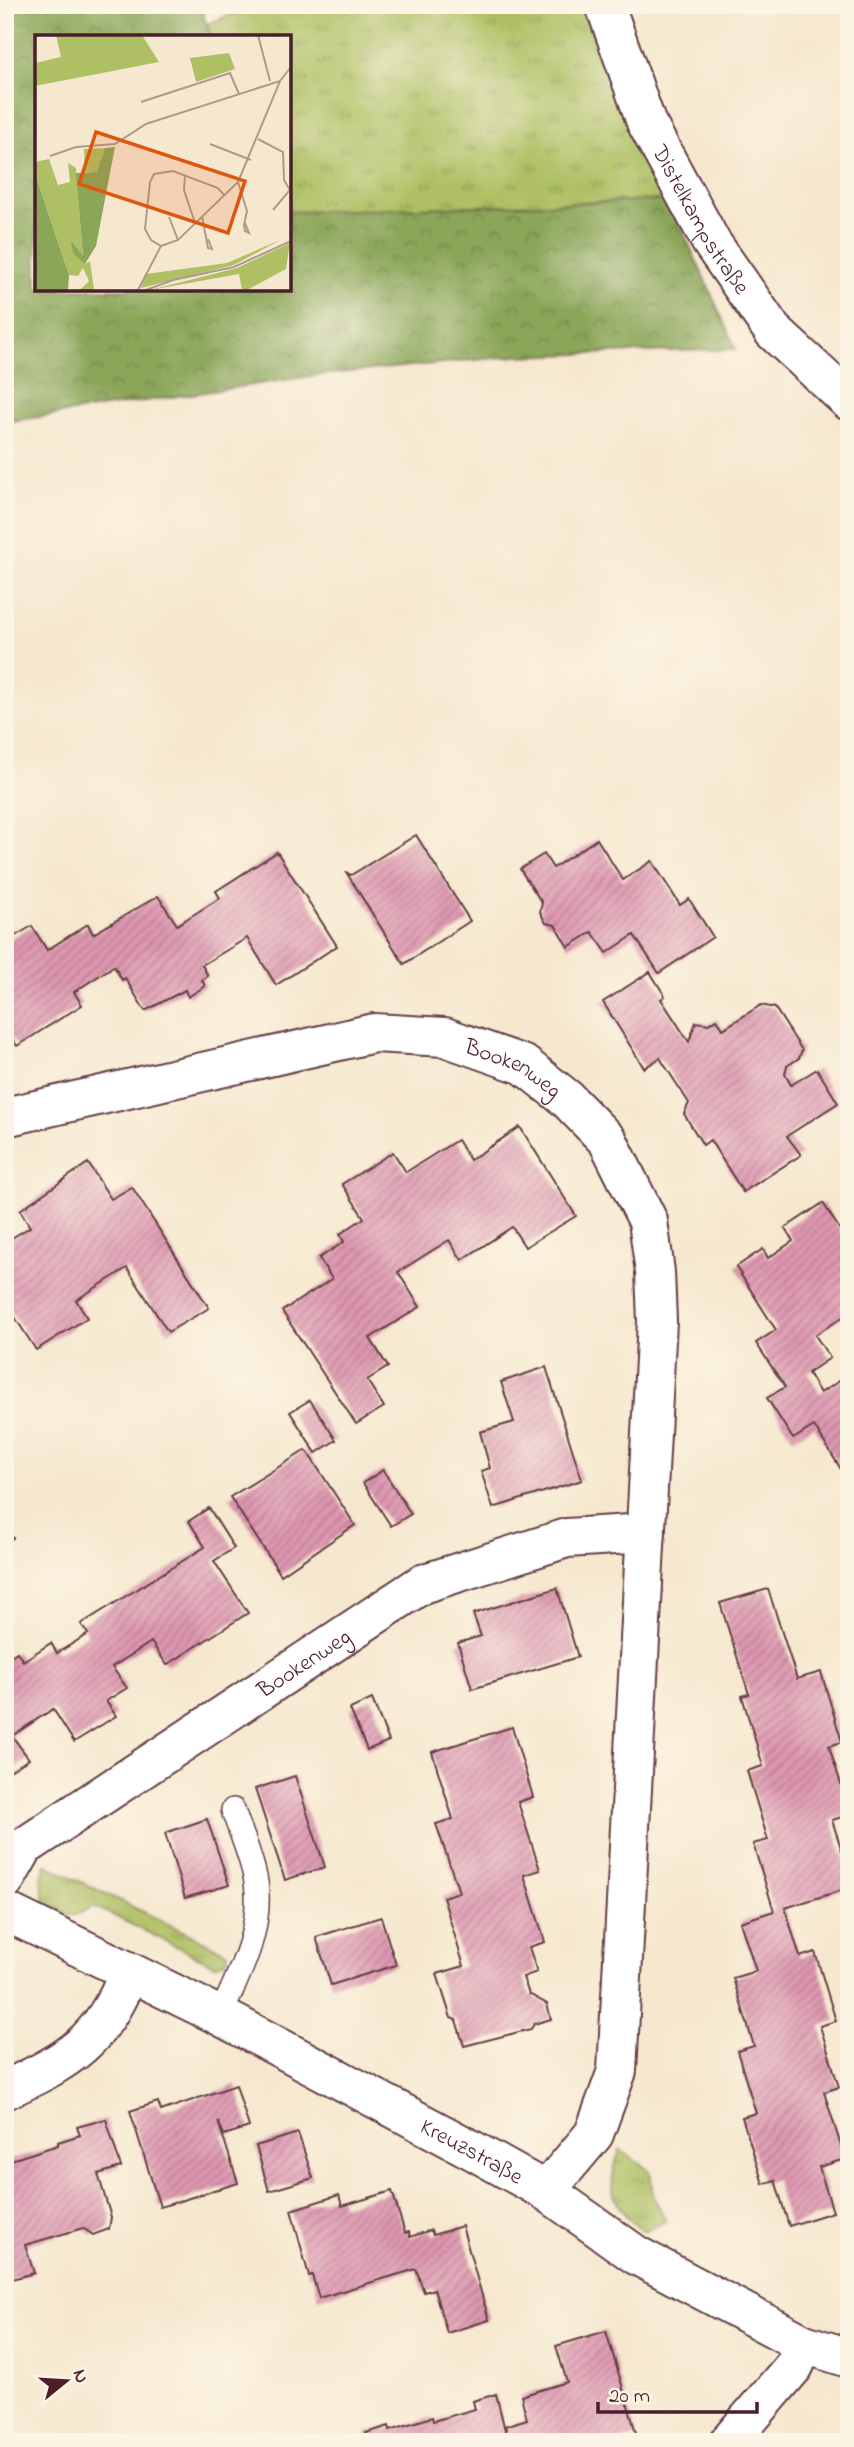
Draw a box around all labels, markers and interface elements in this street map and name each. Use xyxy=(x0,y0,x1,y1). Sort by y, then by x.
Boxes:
inset map xyxy=(35,35,290,290)
street label: Distelkampstraße xyxy=(642,139,757,303)
street label: Bookenweg xyxy=(459,1031,568,1108)
street label: Bookenweg xyxy=(251,1621,359,1708)
street label: Kreuzstraße xyxy=(414,2111,529,2194)
north arrow xyxy=(32,2346,102,2416)
text: N xyxy=(65,2366,95,2387)
scale bar xyxy=(598,2370,758,2414)
text: 20 m xyxy=(609,2382,650,2412)

